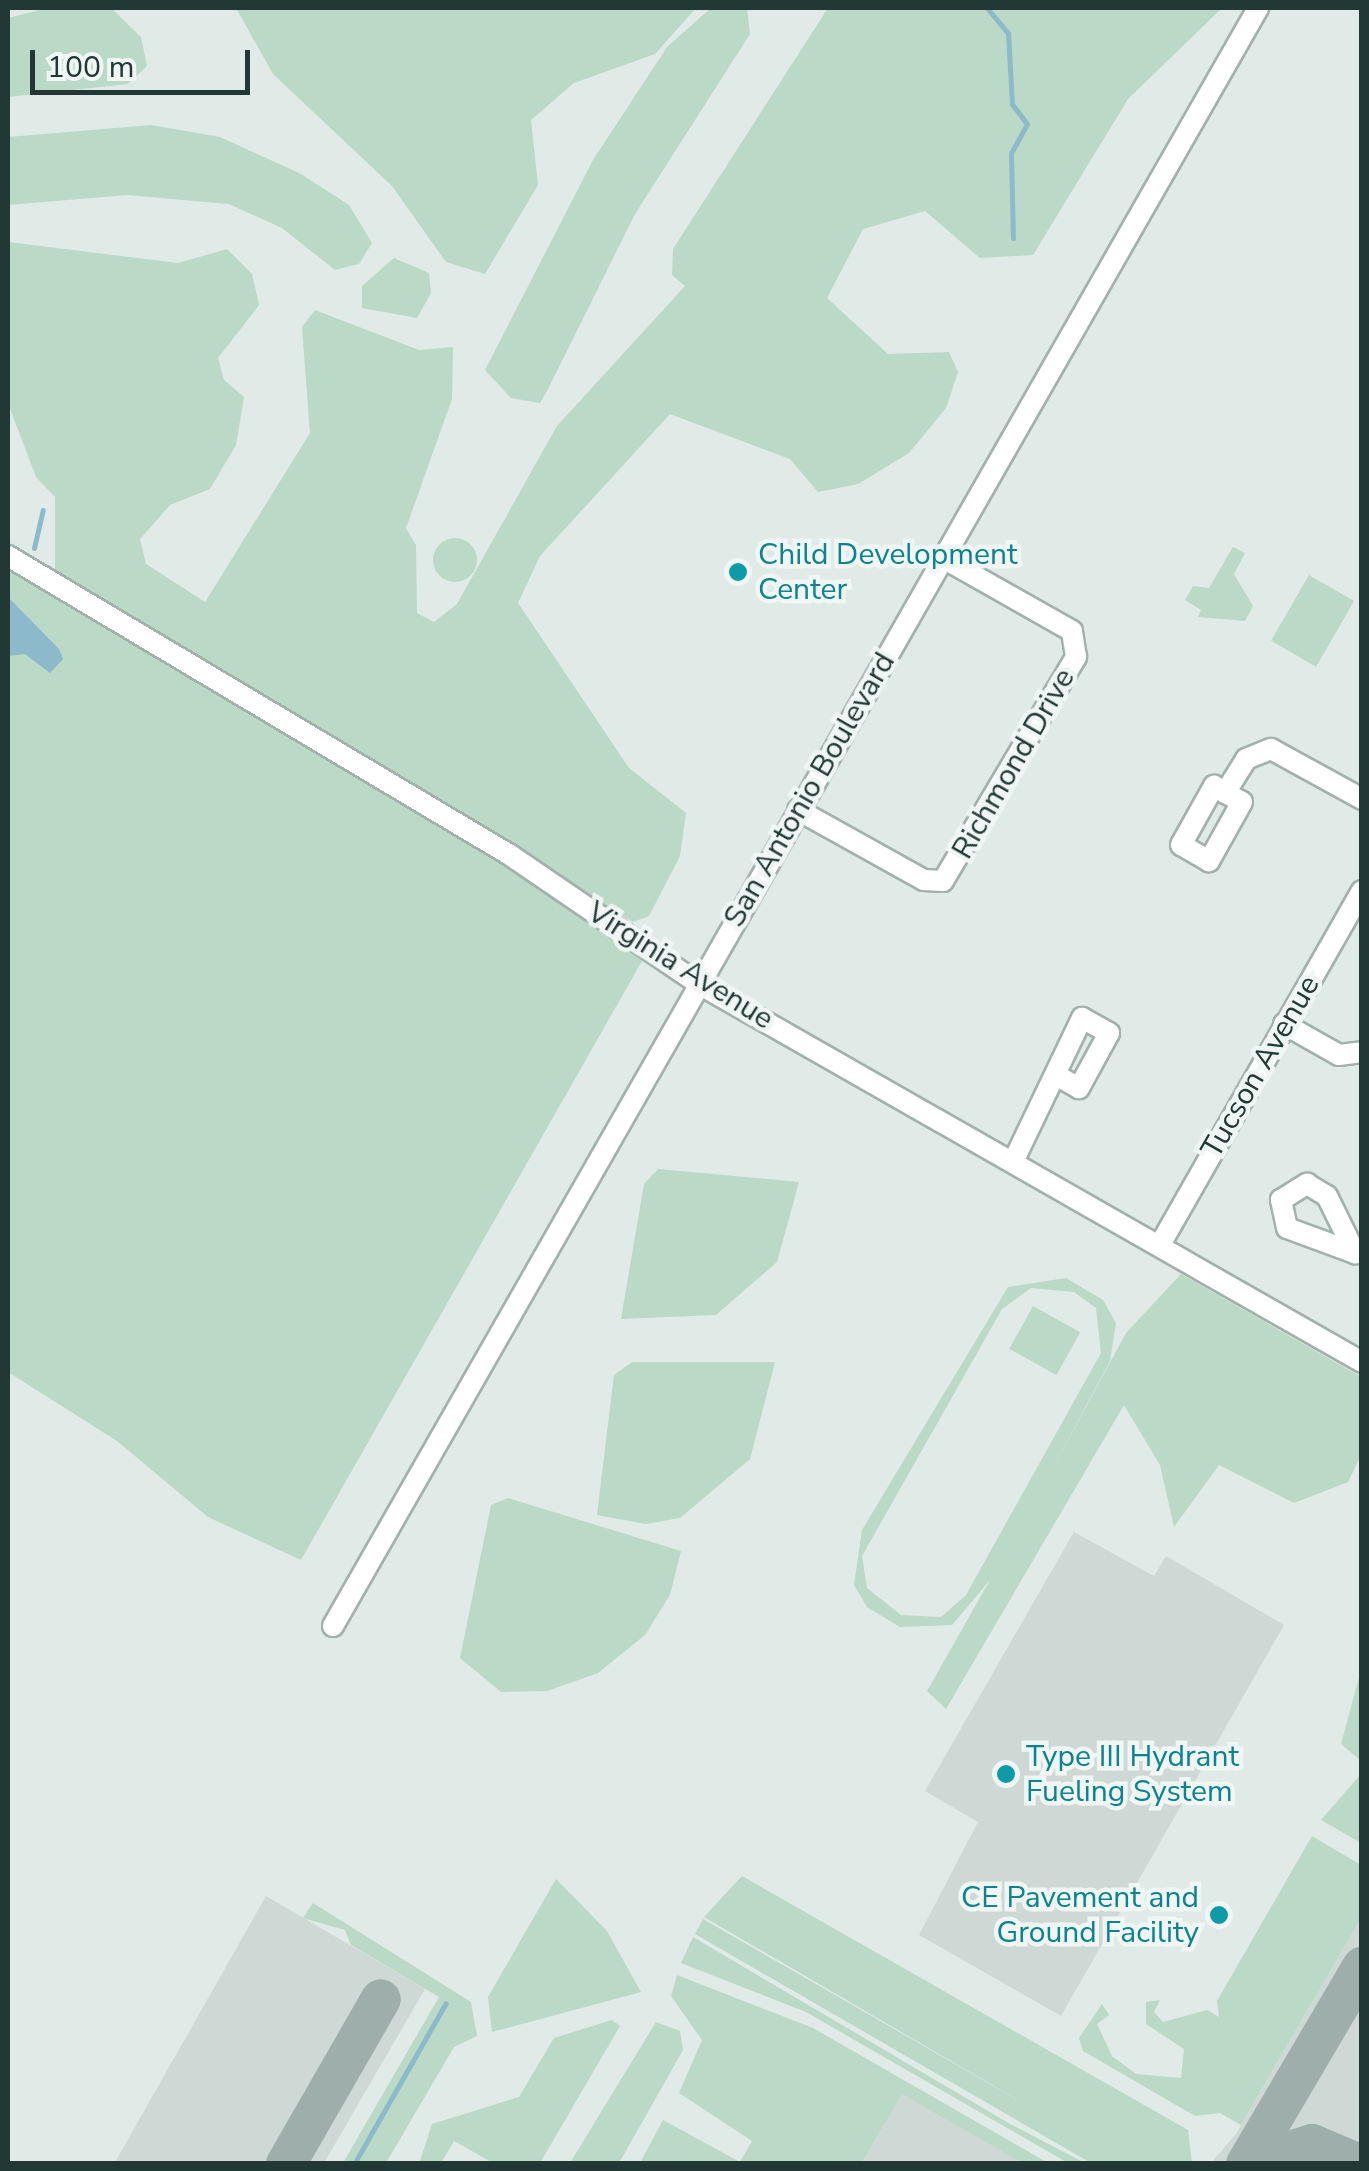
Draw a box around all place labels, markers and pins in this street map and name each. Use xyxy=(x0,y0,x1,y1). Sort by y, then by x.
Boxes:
place label: Child Development Center xyxy=(758,537,1017,608)
marker: Child Development Center xyxy=(727,561,749,583)
place label: Type III Hydrant Fueling System xyxy=(1026,1739,1239,1810)
marker: Type III Hydrant Fueling System xyxy=(995,1763,1017,1785)
place label: CE Pavement and Ground Facility xyxy=(961,1880,1199,1950)
marker: CE Pavement and Ground Facility xyxy=(1208,1904,1230,1926)

